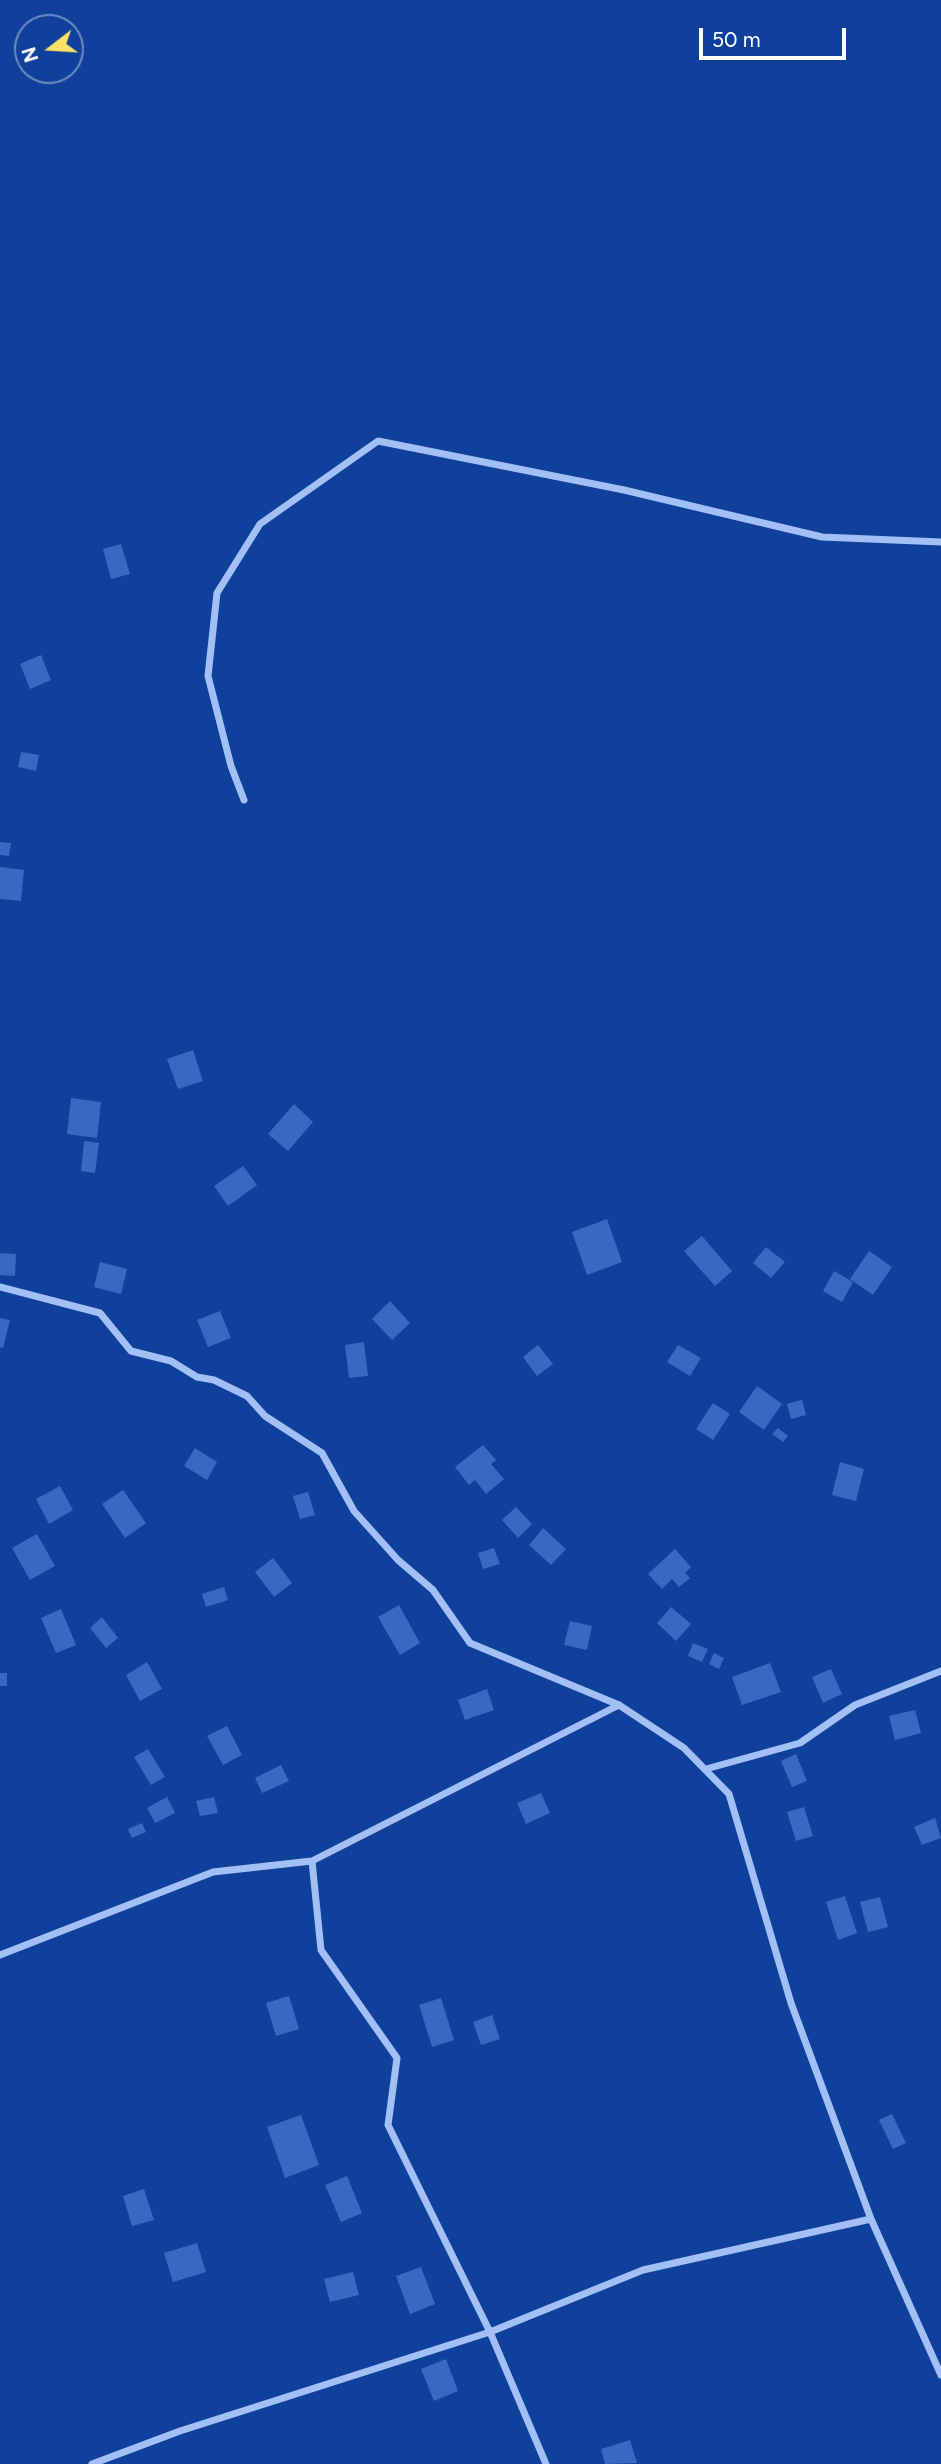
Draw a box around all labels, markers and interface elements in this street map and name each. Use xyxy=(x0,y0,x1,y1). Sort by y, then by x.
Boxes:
north arrow xyxy=(14,14,84,84)
scale bar xyxy=(703,14,850,58)
text: 50 m xyxy=(712,27,761,52)
text: N xyxy=(17,44,43,65)

